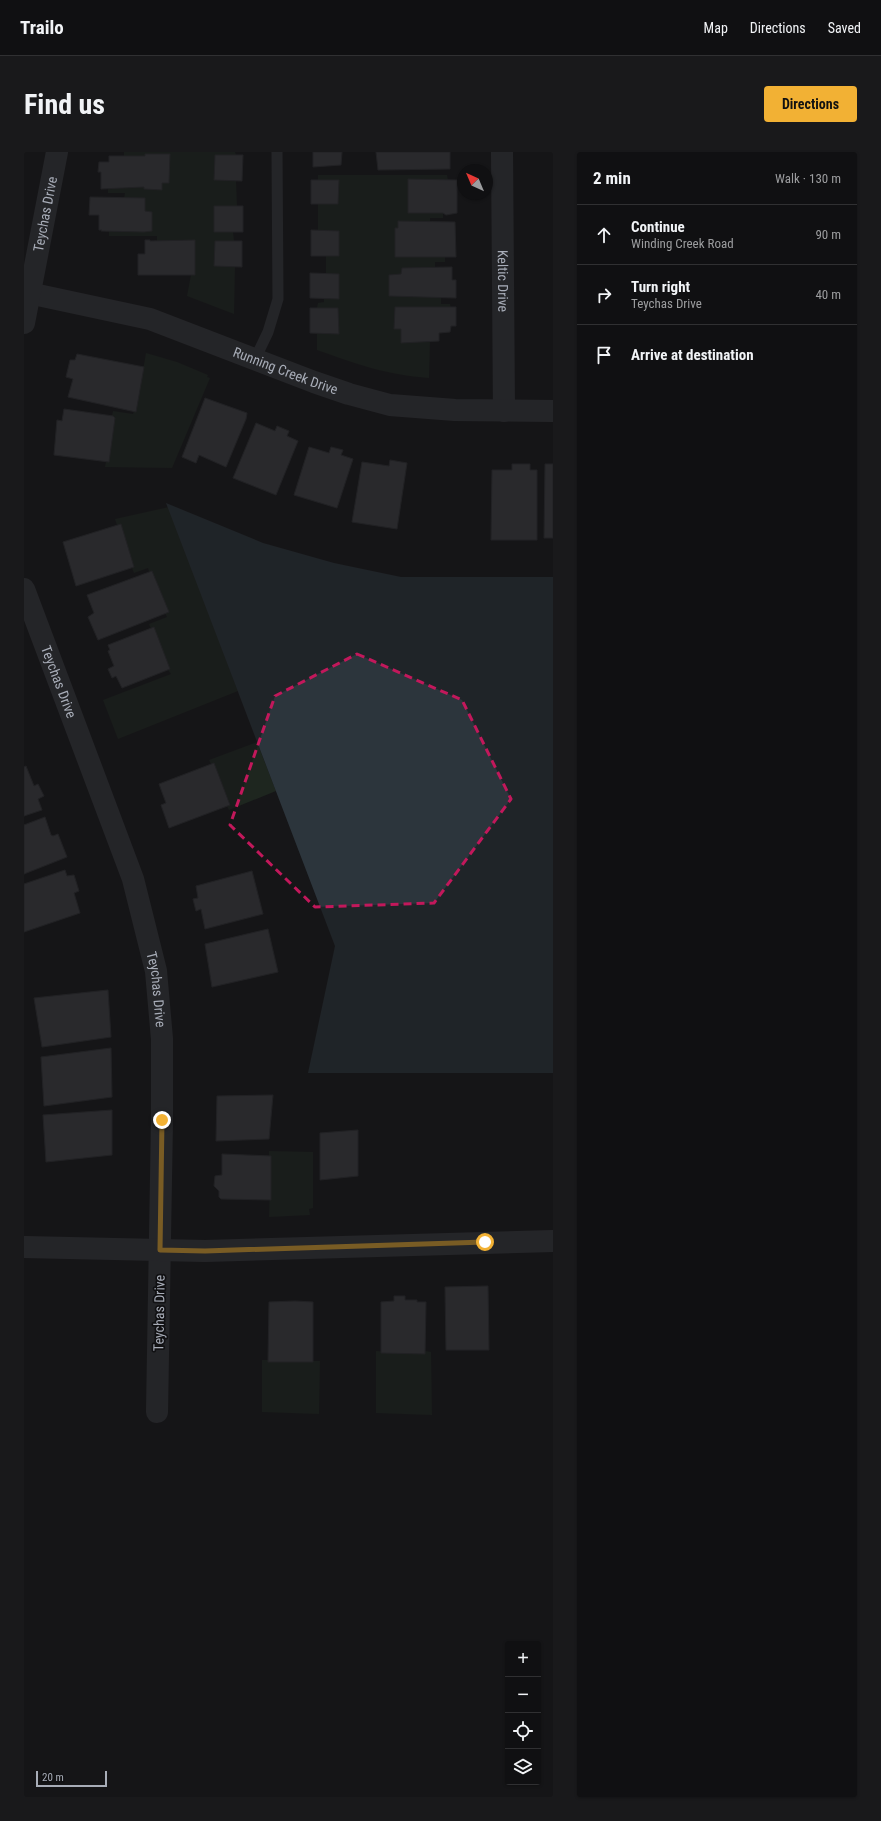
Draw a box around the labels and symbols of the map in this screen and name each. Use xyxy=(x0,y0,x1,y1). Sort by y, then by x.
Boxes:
north arrow xyxy=(457,164,493,200)
street label: Teychas Drive xyxy=(30,175,60,253)
street label: Keltic Drive xyxy=(495,250,511,313)
street label: Running Creek Drive xyxy=(231,344,340,398)
street label: Teychas Drive xyxy=(38,643,80,721)
street label: Teychas Drive xyxy=(143,950,169,1028)
route end xyxy=(153,1111,171,1129)
route start xyxy=(476,1233,494,1251)
street label: Teychas Drive xyxy=(150,1274,168,1351)
scale bar xyxy=(36,1769,107,1788)

